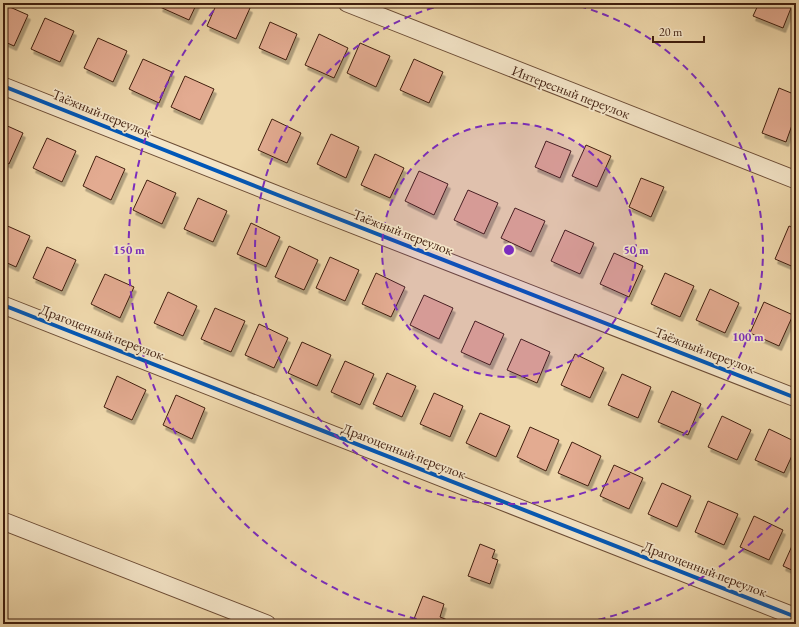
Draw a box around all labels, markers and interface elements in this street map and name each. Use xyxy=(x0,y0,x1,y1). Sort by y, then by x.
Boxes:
scale bar xyxy=(653,18,704,44)
text: 20 m xyxy=(659,24,683,40)
street label: Интересный переулок xyxy=(509,61,633,123)
street label: Таёжный переулок xyxy=(50,85,155,141)
street label: Таёжный переулок xyxy=(350,205,456,259)
text: 150 m xyxy=(113,242,145,258)
text: 50 m xyxy=(623,242,649,258)
centre of rings xyxy=(502,243,516,257)
street label: Драгоценный переулок xyxy=(37,300,167,364)
street label: Таёжный переулок xyxy=(652,323,758,377)
text: 100 m xyxy=(732,329,764,345)
street label: Драгоценный переулок xyxy=(339,419,469,483)
street label: Драгоценный переулок xyxy=(640,537,770,601)

